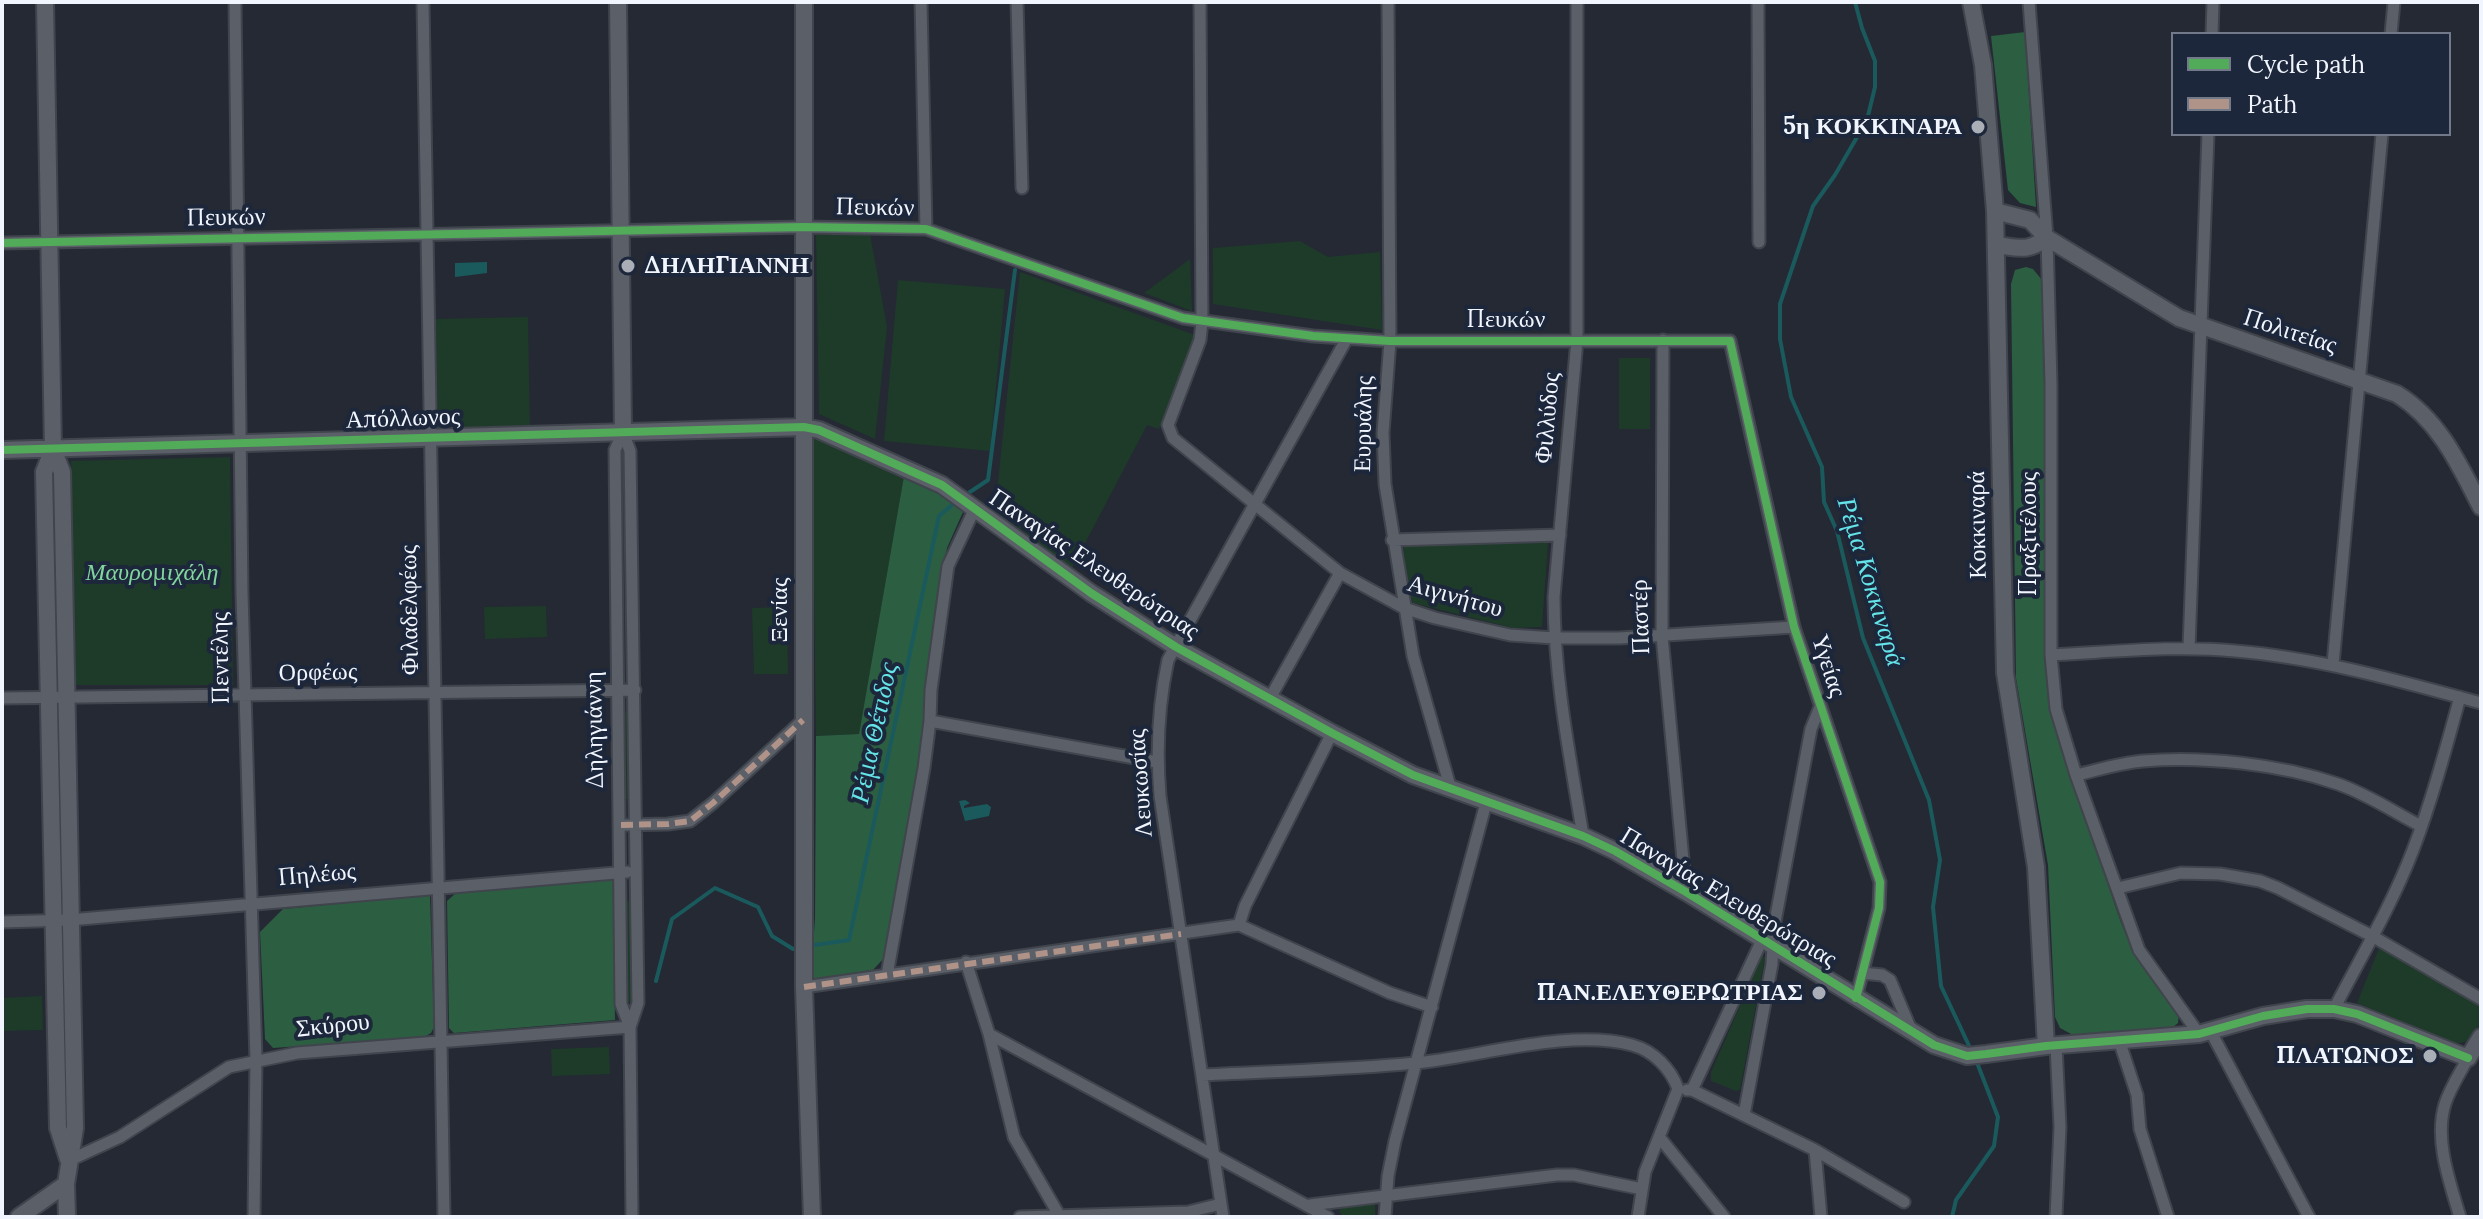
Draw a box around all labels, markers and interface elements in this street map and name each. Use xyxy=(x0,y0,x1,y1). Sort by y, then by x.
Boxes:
legend xyxy=(2171,32,2451,136)
text: Cycle path xyxy=(2247,49,2365,80)
text: Path xyxy=(2247,89,2297,120)
place label: 5η ΚΟΚΚΙΝΑΡΑ xyxy=(1783,113,1962,141)
marker: 5η ΚΟΚΚΙΝΑΡΑ xyxy=(1969,118,1987,136)
street label: Πευκών xyxy=(835,193,915,223)
street label: Πευκών xyxy=(186,203,266,233)
place label: ΔΗΛΗΓΙΑΝΝΗ xyxy=(644,252,809,280)
marker: ΔΗΛΗΓΙΑΝΝΗ xyxy=(619,257,637,275)
street label: Πολιτείας xyxy=(2240,303,2340,361)
street label: Πευκών xyxy=(1467,306,1545,334)
street label: Φιλλύδος xyxy=(1530,371,1566,465)
street label: Ευρυάλης xyxy=(1349,376,1379,472)
street label: Απόλλωνος xyxy=(345,403,461,435)
street label: Κοκκιναρά xyxy=(1963,471,1993,579)
street label: Πραξιτέλους xyxy=(2015,472,2043,596)
street label: Παναγίας Ελευθερώτριας xyxy=(983,484,1205,646)
water label: Ρέμα Κοκκιναρά xyxy=(1829,494,1911,670)
street label: Φιλαδελφέως xyxy=(394,545,426,675)
park label: Μαυρομιχάλη xyxy=(86,559,218,587)
street label: Αιγινήτου xyxy=(1404,570,1506,624)
street label: Ξενίας xyxy=(766,578,794,642)
street label: Παστέρ xyxy=(1625,579,1657,655)
street label: Πεντέλης xyxy=(206,612,236,704)
street label: Υγείας xyxy=(1804,631,1852,701)
street label: Ορφέως xyxy=(278,658,358,688)
water label: Ρέμα Θέτιδος xyxy=(845,660,905,806)
street label: Δηληγιάννη xyxy=(580,671,610,789)
street label: Λευκωσίας xyxy=(1123,728,1159,838)
street label: Παναγίας Ελευθερώτριας xyxy=(1615,822,1841,974)
street label: Πηλέως xyxy=(277,857,357,893)
place label: ΠΑΝ.ΕΛΕΥΘΕΡΩΤΡΙΑΣ xyxy=(1537,979,1803,1007)
marker: ΠΑΝ.ΕΛΕΥΘΕΡΩΤΡΙΑΣ xyxy=(1810,984,1828,1002)
street label: Σκύρου xyxy=(295,1008,371,1044)
place label: ΠΛΑΤΩΝΟΣ xyxy=(2276,1042,2414,1070)
marker: ΠΛΑΤΩΝΟΣ xyxy=(2421,1047,2439,1065)

